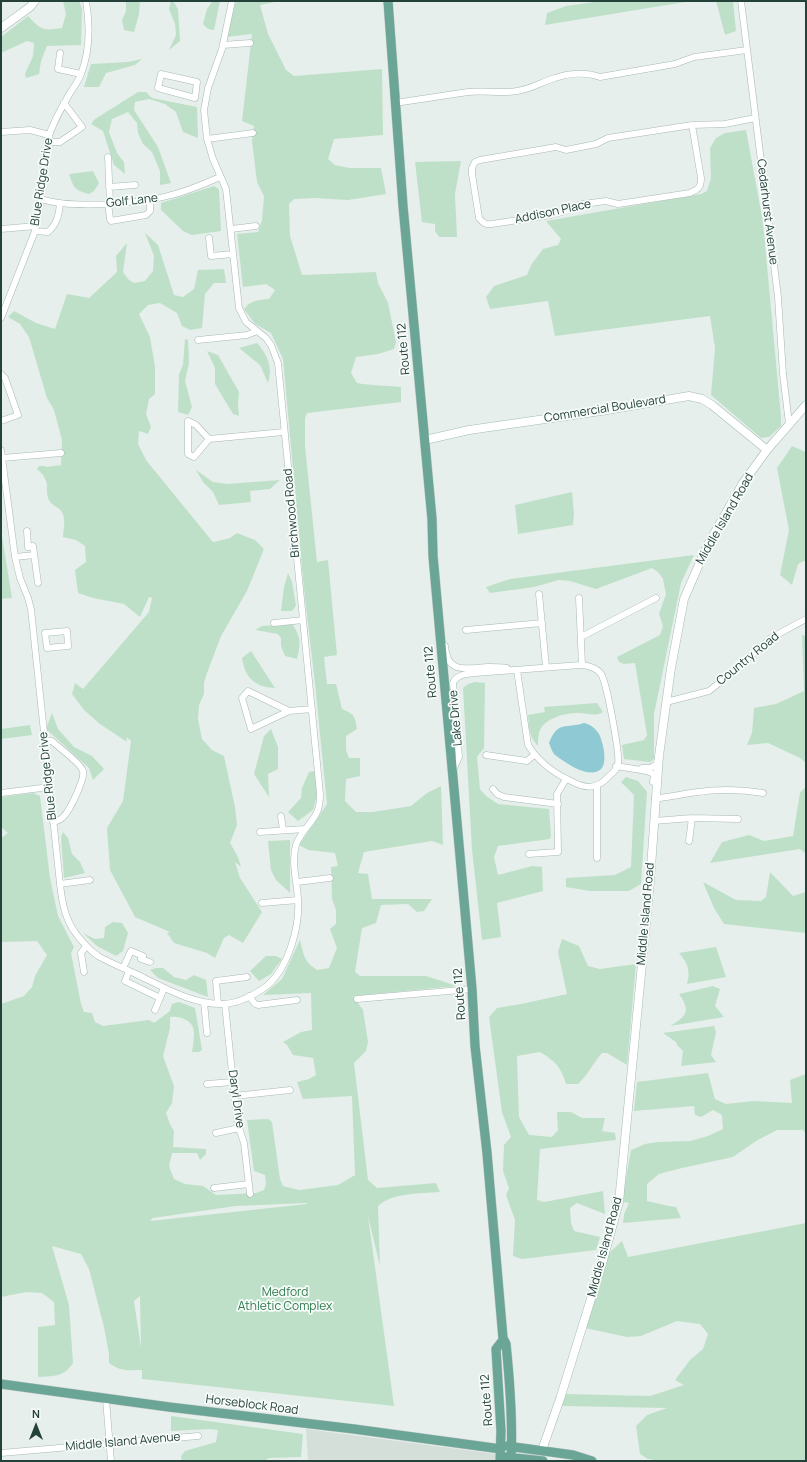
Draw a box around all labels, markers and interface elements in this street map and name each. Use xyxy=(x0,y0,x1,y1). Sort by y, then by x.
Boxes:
street label: Blue Ridge Drive xyxy=(28,137,56,227)
street label: Cedarhurst Avenue xyxy=(753,158,781,266)
street label: Golf Lane xyxy=(105,191,159,211)
street label: Addison Place xyxy=(513,197,593,227)
street label: Route 112 xyxy=(395,322,413,376)
street label: Commercial Boulevard xyxy=(543,392,667,426)
street label: Birchwood Road xyxy=(281,468,303,558)
street label: Middle Island Road xyxy=(693,471,757,567)
street label: Country Road xyxy=(714,629,782,689)
street label: Route 112 xyxy=(422,645,440,699)
street label: Lake Drive xyxy=(446,689,466,747)
street label: Blue Ridge Drive xyxy=(36,731,60,821)
street label: Middle Island Road xyxy=(634,862,658,966)
street label: Route 112 xyxy=(451,968,469,1020)
street label: Daryl Drive xyxy=(225,1069,247,1129)
street label: Middle Island Road xyxy=(585,1195,625,1299)
park label: Medford Athletic Complex xyxy=(238,1286,332,1314)
street label: Route 112 xyxy=(478,1374,496,1426)
street label: Horseblock Road xyxy=(205,1392,299,1418)
north arrow xyxy=(16,1406,56,1446)
text: N xyxy=(32,1406,40,1421)
street label: Middle Island Avenue xyxy=(65,1430,181,1454)

